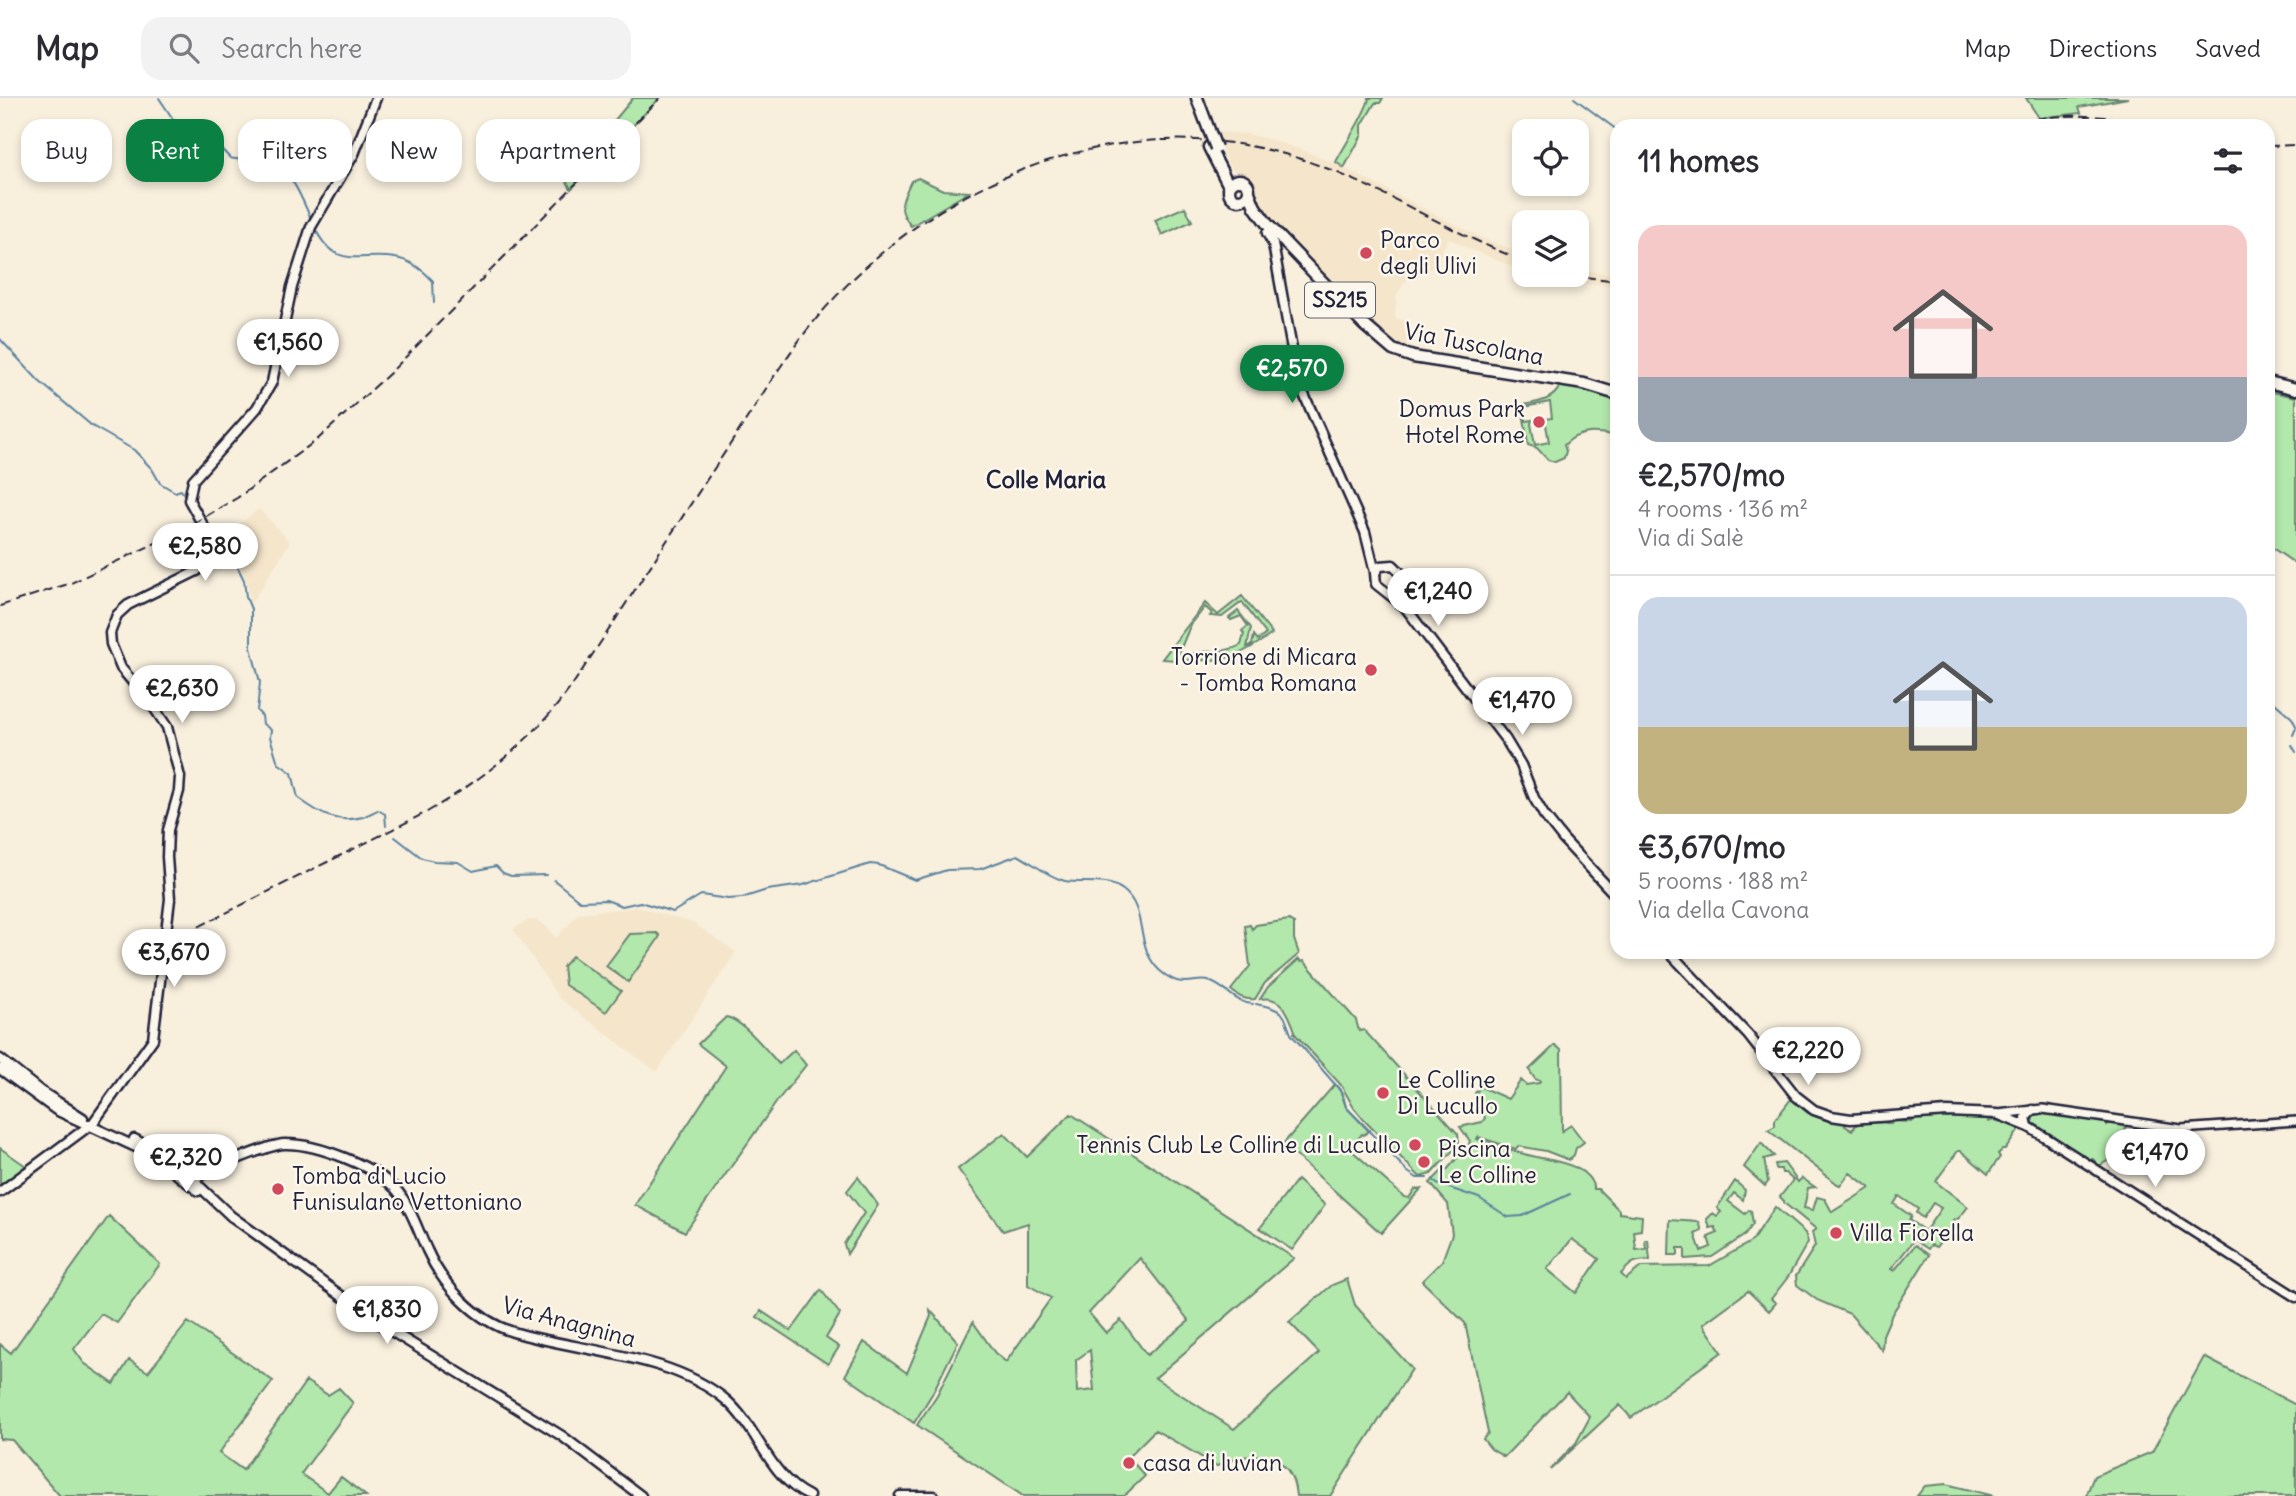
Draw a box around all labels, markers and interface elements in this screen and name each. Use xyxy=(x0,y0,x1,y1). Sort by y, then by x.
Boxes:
search box xyxy=(141,17,631,80)
text: Map xyxy=(35,27,99,69)
icon: search xyxy=(165,29,203,67)
text: Search here xyxy=(221,32,362,65)
text: Map xyxy=(1964,33,2011,63)
text: Directions xyxy=(2049,33,2157,63)
text: Saved xyxy=(2195,33,2261,63)
chip: Buy xyxy=(21,119,112,182)
chip: Rent xyxy=(126,119,224,182)
chip: Filters xyxy=(238,119,352,182)
chip: New xyxy=(366,119,462,182)
chip: Apartment xyxy=(476,119,640,182)
map controls xyxy=(1512,119,1589,287)
button: locate xyxy=(1512,119,1589,196)
text: 11 homes xyxy=(1638,142,1759,180)
icon: filters xyxy=(2209,142,2247,180)
button: layers xyxy=(1512,210,1589,287)
place label: Parco degli Ulivi xyxy=(1380,225,1477,280)
marker: Parco degli Ulivi xyxy=(1358,245,1374,261)
icon: home xyxy=(1880,271,2006,397)
road number: SS215 xyxy=(1305,282,1375,318)
street label: Via Tuscolana xyxy=(1402,316,1546,371)
pin: €1,560 xyxy=(231,320,345,379)
text: €1,560 xyxy=(253,327,323,356)
pin: €2,570 xyxy=(1235,345,1349,405)
text: €2,570 xyxy=(1256,353,1328,382)
place label: Domus Park Hotel Rome xyxy=(1399,394,1525,449)
marker: Domus Park Hotel Rome xyxy=(1531,414,1547,430)
text: €2,570/mo xyxy=(1638,456,1785,494)
district label: Colle Maria xyxy=(986,464,1106,494)
text: 4 rooms · 136 m² xyxy=(1638,494,1808,523)
text: Via di Salè xyxy=(1638,523,1744,552)
pin: €2,580 xyxy=(148,524,262,583)
text: €2,580 xyxy=(168,531,242,560)
pin: €1,240 xyxy=(1381,568,1495,628)
text: €1,240 xyxy=(1403,576,1473,605)
place label: Torrione di Micara - Tomba Romana xyxy=(1171,642,1357,697)
icon: home xyxy=(1880,643,2006,769)
marker: Torrione di Micara - Tomba Romana xyxy=(1363,662,1379,678)
pin: €2,630 xyxy=(125,666,239,725)
text: €2,630 xyxy=(145,673,219,702)
pin: €1,470 xyxy=(1465,678,1579,737)
text: €1,470 xyxy=(1488,685,1556,714)
text: €3,670/mo xyxy=(1638,828,1786,866)
text: 5 rooms · 188 m² xyxy=(1638,866,1808,895)
text: Via della Cavona xyxy=(1638,895,1809,924)
pin: €3,670 xyxy=(117,930,231,989)
text: €3,670 xyxy=(138,937,210,966)
pin: €2,220 xyxy=(1751,1028,1865,1087)
text: €2,220 xyxy=(1772,1035,1844,1064)
place label: Le Colline Di Lucullo xyxy=(1397,1065,1498,1120)
marker: Le Colline Di Lucullo xyxy=(1375,1085,1391,1101)
place label: Tennis Club Le Colline di Lucullo xyxy=(1076,1130,1401,1159)
pin: €1,470 xyxy=(2098,1130,2212,1189)
pin: €2,320 xyxy=(129,1134,243,1194)
place label: Piscina Le Colline xyxy=(1438,1134,1537,1189)
marker: Tennis Club Le Colline di Lucullo xyxy=(1407,1137,1423,1153)
text: €1,470 xyxy=(2121,1137,2189,1166)
text: €2,320 xyxy=(149,1142,223,1171)
marker: Piscina Le Colline xyxy=(1416,1154,1432,1170)
place label: Tomba di Lucio Funisulano Vettoniano xyxy=(292,1161,522,1216)
marker: Tomba di Lucio Funisulano Vettoniano xyxy=(270,1181,286,1197)
place label: Villa Fiorella xyxy=(1850,1218,1974,1247)
marker: Villa Fiorella xyxy=(1828,1225,1844,1241)
pin: €1,830 xyxy=(330,1286,444,1346)
street label: Via Anagnina xyxy=(499,1290,639,1353)
text: €1,830 xyxy=(352,1294,422,1323)
place label: casa di luvian xyxy=(1143,1448,1282,1477)
marker: casa di luvian xyxy=(1121,1455,1137,1471)

